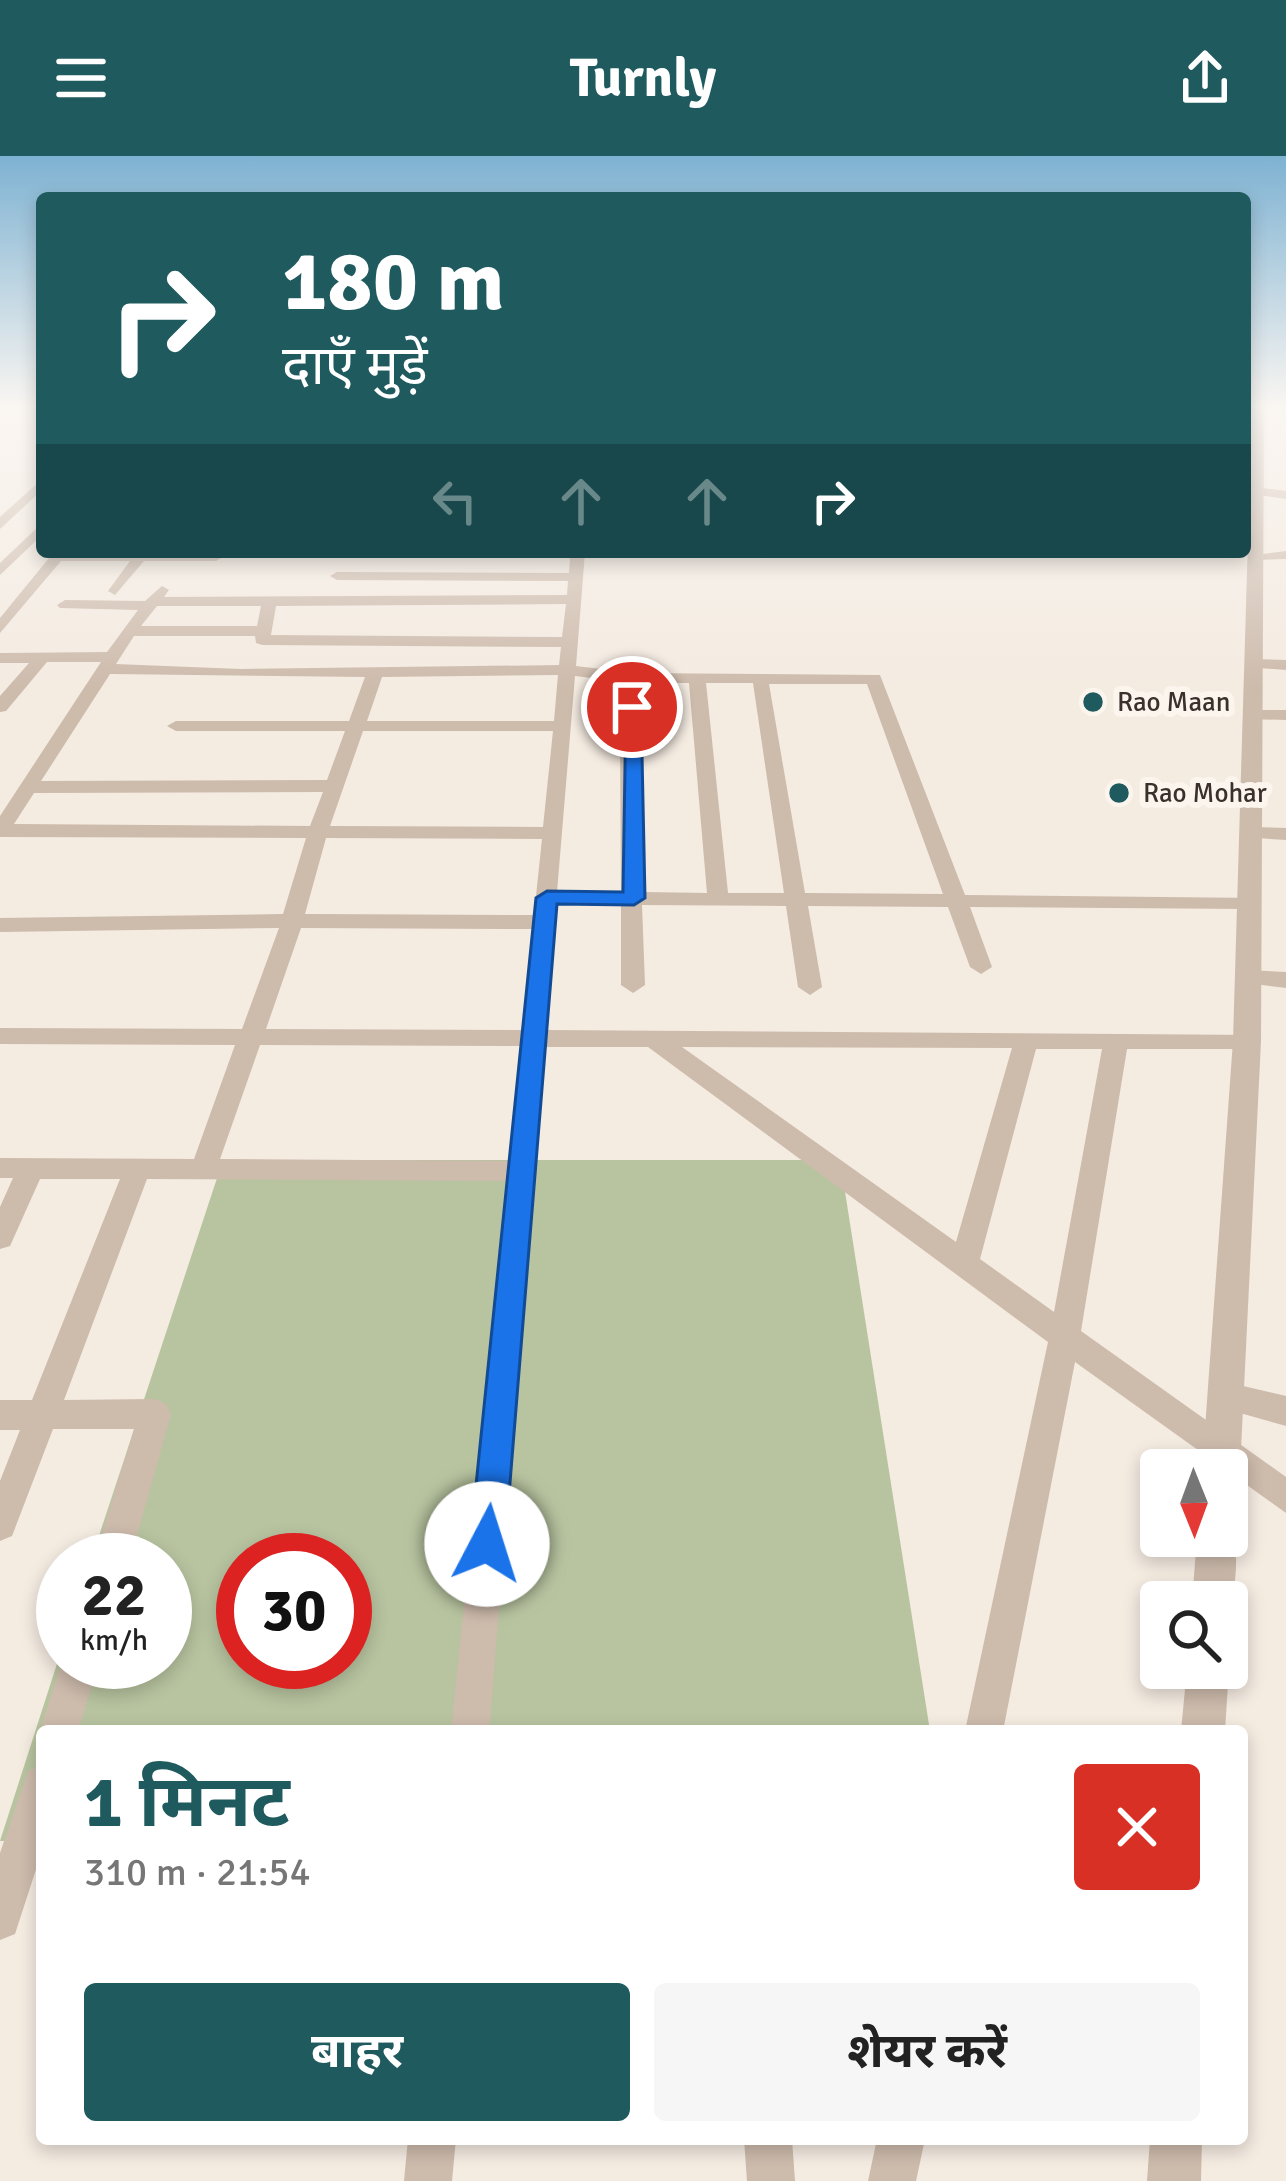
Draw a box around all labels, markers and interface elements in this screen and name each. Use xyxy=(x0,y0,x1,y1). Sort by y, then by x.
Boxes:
icon: menu xyxy=(48,45,114,111)
text: Turnly xyxy=(570,45,716,112)
icon: share xyxy=(1172,45,1238,111)
text: 180 m xyxy=(282,230,504,334)
icon: right xyxy=(84,240,240,396)
text: दाएँ मुड़ें xyxy=(282,333,428,400)
icon: left xyxy=(422,468,488,534)
icon: ahead xyxy=(548,468,614,534)
icon: ahead xyxy=(674,468,740,534)
icon: right xyxy=(800,468,866,534)
pin xyxy=(581,656,683,758)
icon: arrive xyxy=(599,674,665,740)
place label: Rao Maan xyxy=(1117,686,1231,719)
marker: Rao Maan xyxy=(1080,689,1106,715)
place label: Rao Mohar xyxy=(1143,777,1267,810)
marker: Rao Mohar xyxy=(1106,780,1132,806)
north arrow xyxy=(1140,1449,1248,1557)
map controls xyxy=(1140,1449,1248,1689)
position arrow xyxy=(424,1481,550,1607)
speed limit sign: 30 xyxy=(216,1533,372,1689)
text: 22 xyxy=(82,1559,146,1633)
button: search xyxy=(1140,1581,1248,1689)
text: km/h xyxy=(80,1622,148,1659)
text: 1 मिनट xyxy=(84,1758,290,1847)
button: close xyxy=(1074,1764,1200,1890)
text: 310 m · 21:54 xyxy=(84,1848,311,1896)
button: बाहर xyxy=(84,1983,630,2121)
button: शेयर करें xyxy=(654,1983,1200,2121)

